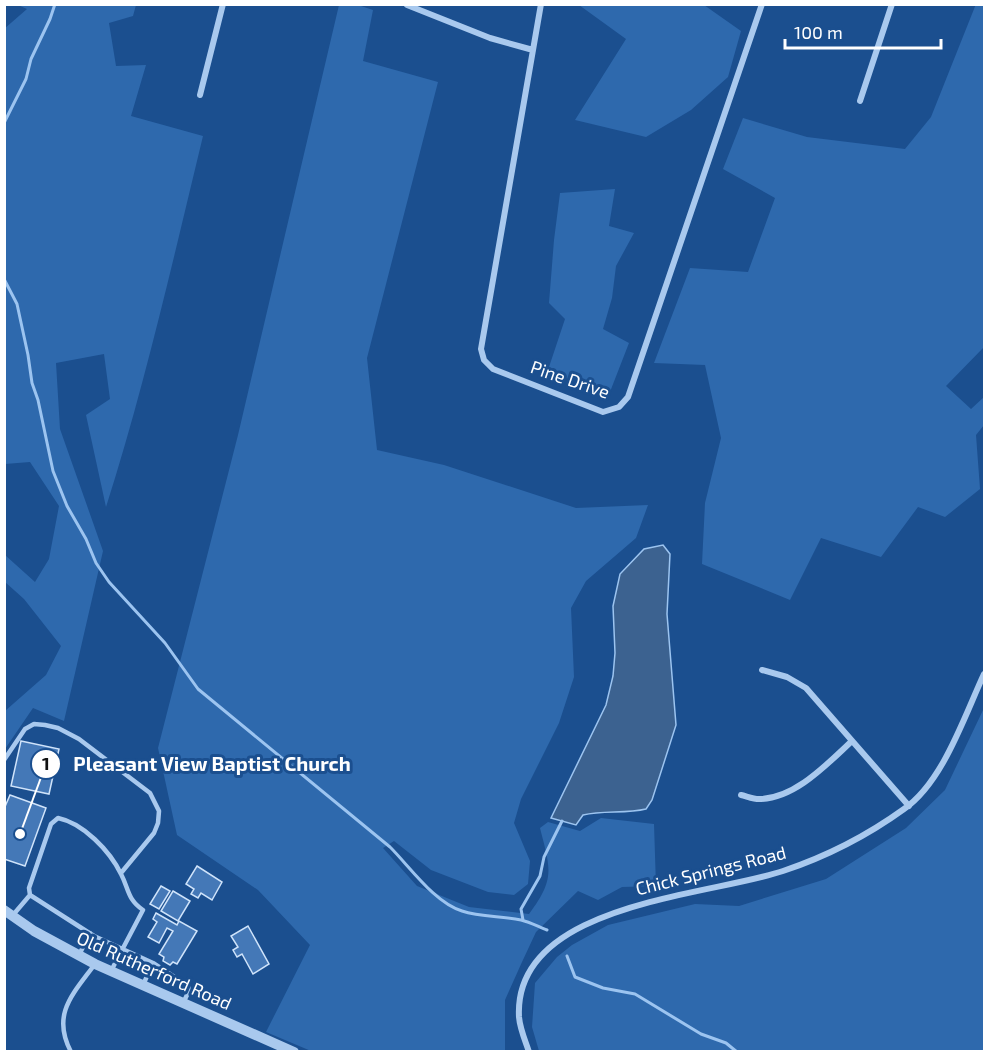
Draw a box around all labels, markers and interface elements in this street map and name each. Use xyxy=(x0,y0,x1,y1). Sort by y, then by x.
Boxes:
scale bar xyxy=(785,12,941,50)
text: 100 m xyxy=(794,21,843,43)
street label: Pine Drive xyxy=(528,355,613,403)
callout: Pleasant View Baptist Church xyxy=(31,745,363,783)
text: Pleasant View Baptist Church xyxy=(73,751,351,775)
text: 1 xyxy=(42,752,50,774)
street label: Chick Springs Road xyxy=(633,841,788,899)
street label: Old Rutherford Road xyxy=(74,926,235,1014)

